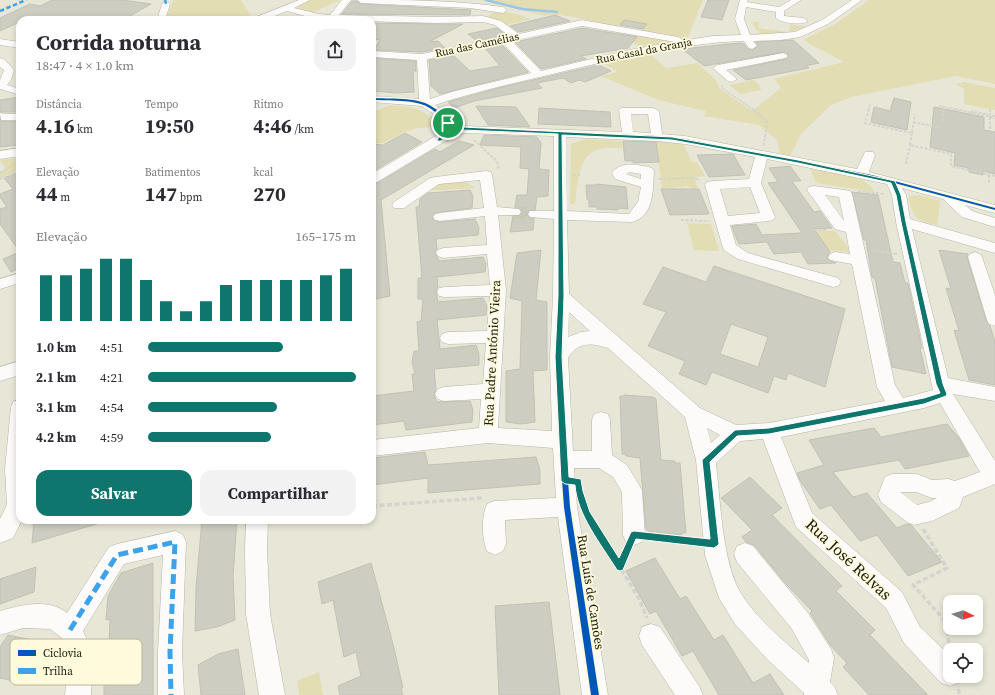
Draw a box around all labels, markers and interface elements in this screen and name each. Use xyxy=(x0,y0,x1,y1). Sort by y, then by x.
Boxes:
text: Corrida noturna xyxy=(36,27,201,57)
button: share xyxy=(314,29,356,71)
street label: Rua das Camélias xyxy=(434,29,521,61)
street label: Rua Casal da Granja xyxy=(595,34,694,68)
text: 18:47 · 4 × 1.0 km xyxy=(36,57,134,74)
text: Distância xyxy=(36,97,82,112)
text: Tempo xyxy=(145,97,178,112)
text: Ritmo xyxy=(253,97,283,112)
pin xyxy=(431,106,465,140)
text: 4.16 xyxy=(36,112,75,140)
text: 19:50 xyxy=(145,112,194,140)
text: 4:46 xyxy=(253,112,292,140)
icon: arrive xyxy=(437,112,459,134)
text: km xyxy=(75,122,93,137)
text: /km xyxy=(292,122,314,137)
text: Elevação xyxy=(36,165,79,180)
text: Batimentos xyxy=(145,165,201,180)
text: kcal xyxy=(253,165,273,180)
text: 44 xyxy=(36,180,58,208)
text: 147 xyxy=(145,180,177,208)
text: 270 xyxy=(253,180,286,208)
text: m xyxy=(58,190,70,205)
text: bpm xyxy=(177,190,202,205)
text: Elevação xyxy=(36,228,87,245)
text: 165–175 m xyxy=(296,228,356,245)
street label: Rua Padre António Vieira xyxy=(480,279,504,426)
text: 1.0 km xyxy=(36,339,76,356)
text: 4:51 xyxy=(100,339,123,356)
text: 2.1 km xyxy=(36,369,76,386)
text: 4:21 xyxy=(100,369,123,386)
text: 3.1 km xyxy=(36,399,76,416)
text: 4:54 xyxy=(100,399,123,416)
text: 4.2 km xyxy=(36,429,76,446)
text: 4:59 xyxy=(100,429,123,446)
button: Salvar xyxy=(36,470,192,516)
button: Compartilhar xyxy=(200,470,356,516)
street label: Rua José Relvas xyxy=(801,513,897,605)
street label: Rua Luís de Camões xyxy=(574,533,609,651)
north arrow xyxy=(943,595,983,635)
map controls xyxy=(943,595,983,683)
legend xyxy=(10,639,142,685)
button: locate xyxy=(943,643,983,683)
text: Ciclovia xyxy=(43,646,83,661)
text: Trilha xyxy=(43,664,73,679)

